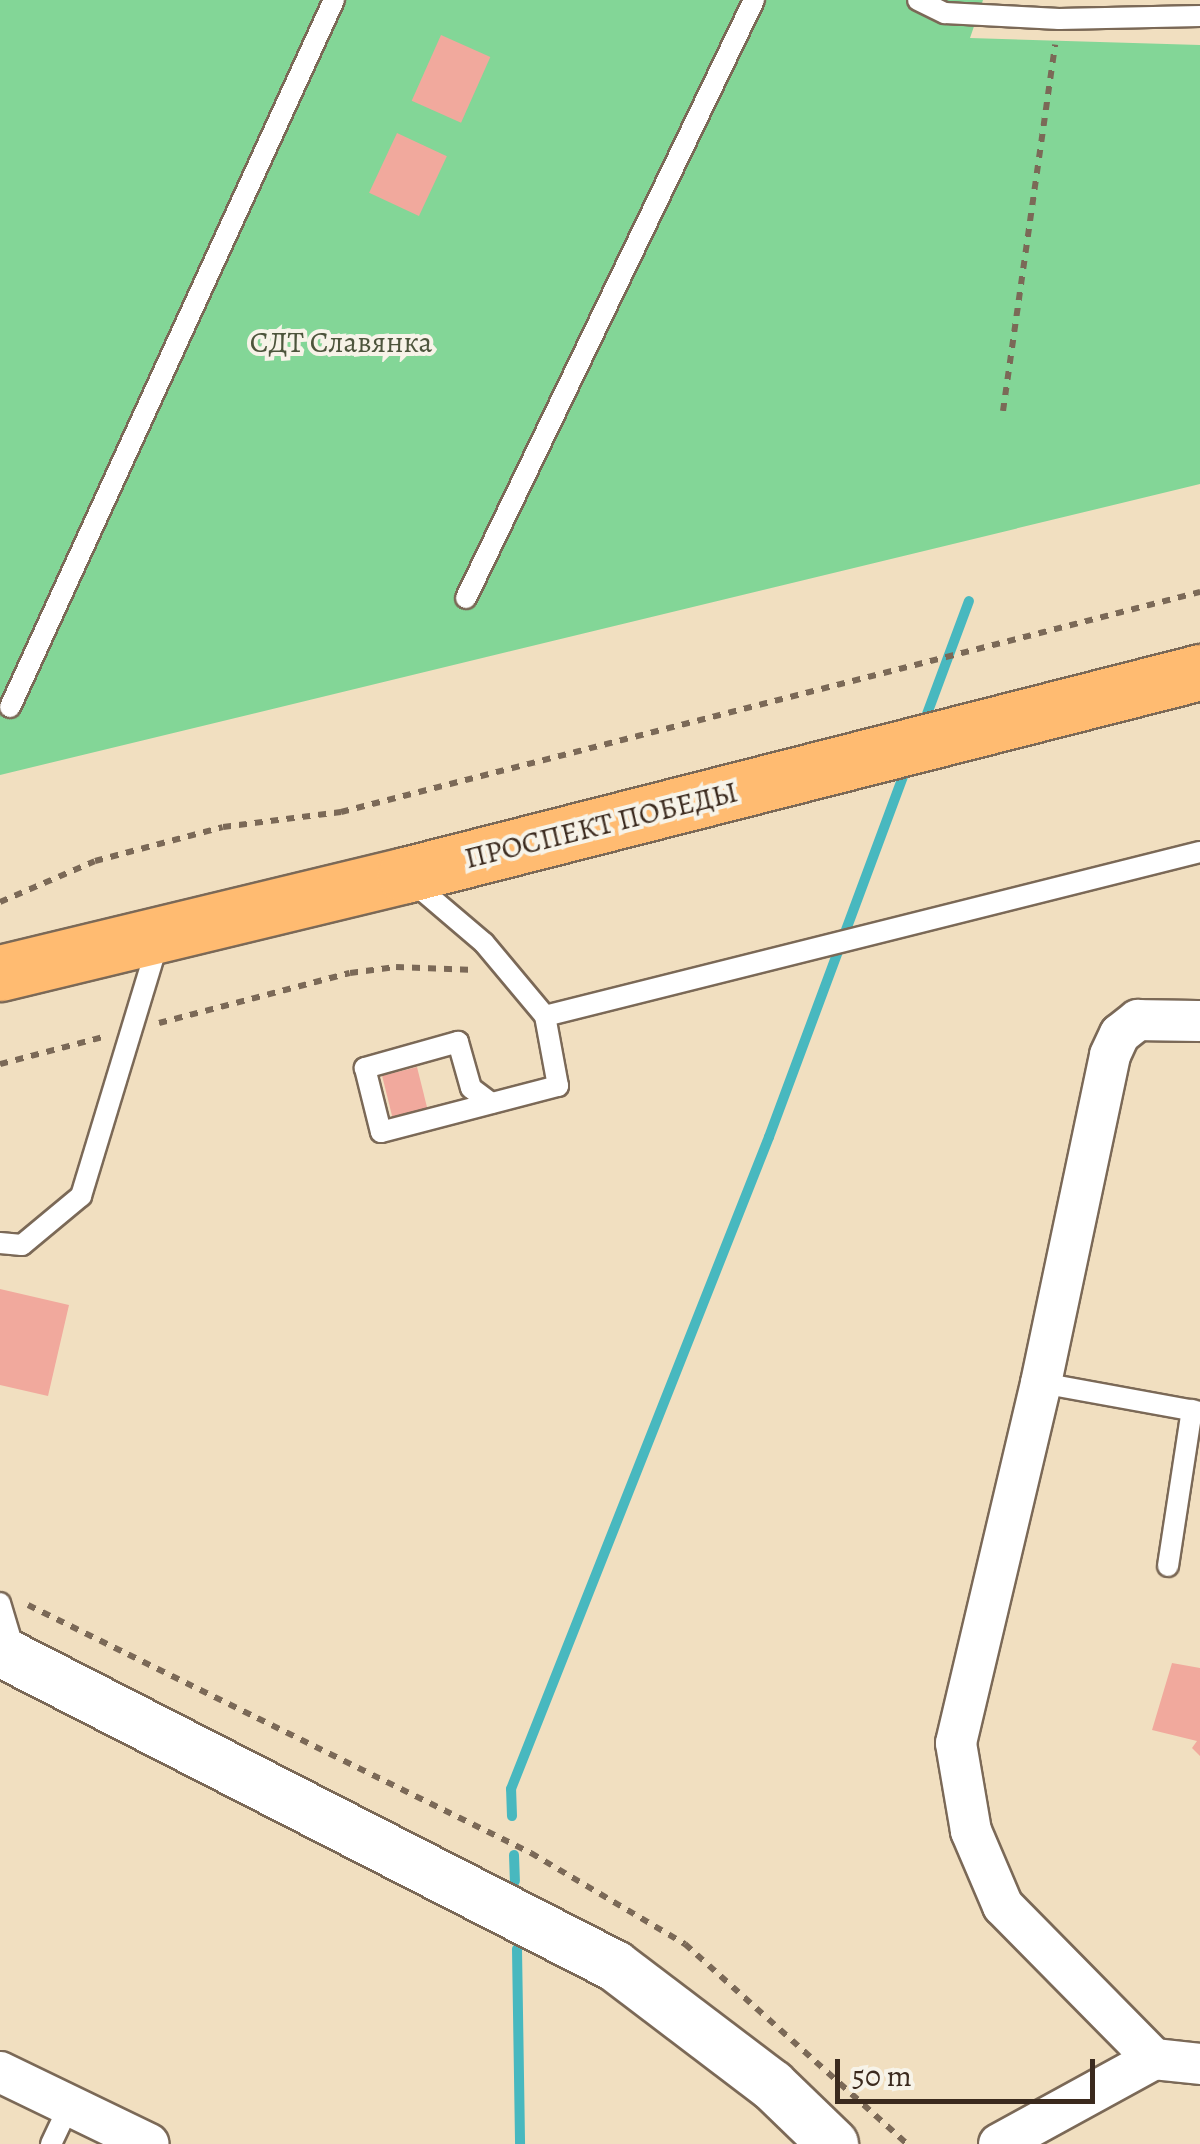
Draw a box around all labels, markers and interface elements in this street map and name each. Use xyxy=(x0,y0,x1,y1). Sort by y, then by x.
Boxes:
park label: СДТ Славянка xyxy=(250,324,432,360)
street label: ПРОСПЕКТ ПОБЕДЫ xyxy=(461,774,741,876)
scale bar xyxy=(840,2039,1100,2101)
text: 50 m xyxy=(852,2056,912,2096)

